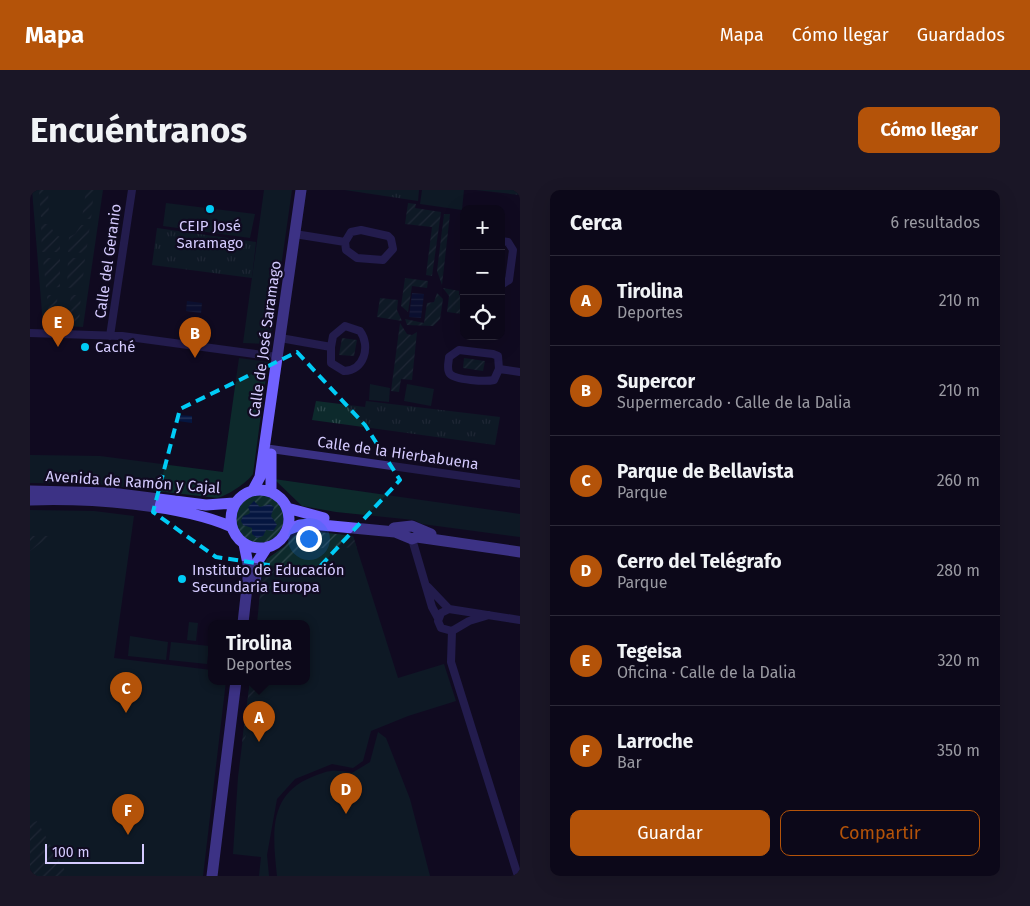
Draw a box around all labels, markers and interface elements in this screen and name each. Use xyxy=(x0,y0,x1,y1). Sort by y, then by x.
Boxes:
text: Mapa xyxy=(25,21,84,49)
text: Mapa xyxy=(720,24,764,46)
text: Cómo llegar xyxy=(792,24,889,46)
text: Guardados xyxy=(917,24,1005,46)
button: Cómo llegar xyxy=(858,107,1000,153)
text: Encuéntranos xyxy=(30,109,247,151)
street label: Calle del Geranio xyxy=(91,203,125,319)
marker: CEIP José Saramago xyxy=(204,203,216,215)
map controls xyxy=(460,205,505,340)
button: + xyxy=(460,205,505,250)
text: Cerca xyxy=(570,210,622,236)
text: 6 resultados xyxy=(891,213,980,232)
place label: CEIP José Saramago xyxy=(177,217,243,252)
button: − xyxy=(460,250,505,295)
street label: Calle de José Saramago xyxy=(245,260,285,418)
text: Tirolina xyxy=(617,280,683,303)
text: A xyxy=(581,291,591,310)
text: 210 m xyxy=(939,291,980,310)
button: locate xyxy=(460,295,505,340)
text: Deportes xyxy=(617,303,683,322)
pin: E xyxy=(42,306,74,347)
pin: B xyxy=(179,317,211,358)
place label: Caché xyxy=(95,338,136,356)
marker: Caché xyxy=(79,341,91,353)
text: Supercor xyxy=(617,370,695,393)
text: B xyxy=(581,381,591,400)
text: 210 m xyxy=(939,381,980,400)
text: Supermercado · Calle de la Dalia xyxy=(617,393,851,412)
street label: Calle de la Hierbabuena xyxy=(316,433,480,473)
text: Parque de Bellavista xyxy=(617,460,794,483)
street label: Avenida de Ramón y Cajal xyxy=(45,467,222,497)
text: C xyxy=(581,471,591,490)
text: 260 m xyxy=(937,471,980,490)
text: Parque xyxy=(617,483,667,502)
your location xyxy=(296,526,322,552)
text: Cerro del Telégrafo xyxy=(617,550,782,573)
place label: Instituto de Educación Secundaria Europa xyxy=(192,561,345,596)
text: D xyxy=(581,561,591,580)
text: 280 m xyxy=(936,561,980,580)
marker: Instituto de Educación Secundaria Europa xyxy=(176,573,188,585)
text: Parque xyxy=(617,573,667,592)
popup xyxy=(208,620,310,685)
text: Tirolina xyxy=(226,632,292,655)
text: Tegeisa xyxy=(617,640,682,663)
text: E xyxy=(582,651,590,670)
text: 320 m xyxy=(937,651,980,670)
text: Deportes xyxy=(226,655,292,674)
text: Oficina · Calle de la Dalia xyxy=(617,663,796,682)
pin: C xyxy=(110,672,142,713)
pin: A xyxy=(243,701,275,742)
text: Larroche xyxy=(617,730,693,753)
text: F xyxy=(582,741,590,760)
text: 350 m xyxy=(937,741,980,760)
text: Bar xyxy=(617,753,642,772)
pin: D xyxy=(330,773,362,814)
pin: F xyxy=(112,794,144,835)
button: Guardar xyxy=(570,810,770,856)
button: Compartir xyxy=(780,810,980,856)
scale bar xyxy=(45,841,144,864)
text: 100 m xyxy=(52,844,89,861)

